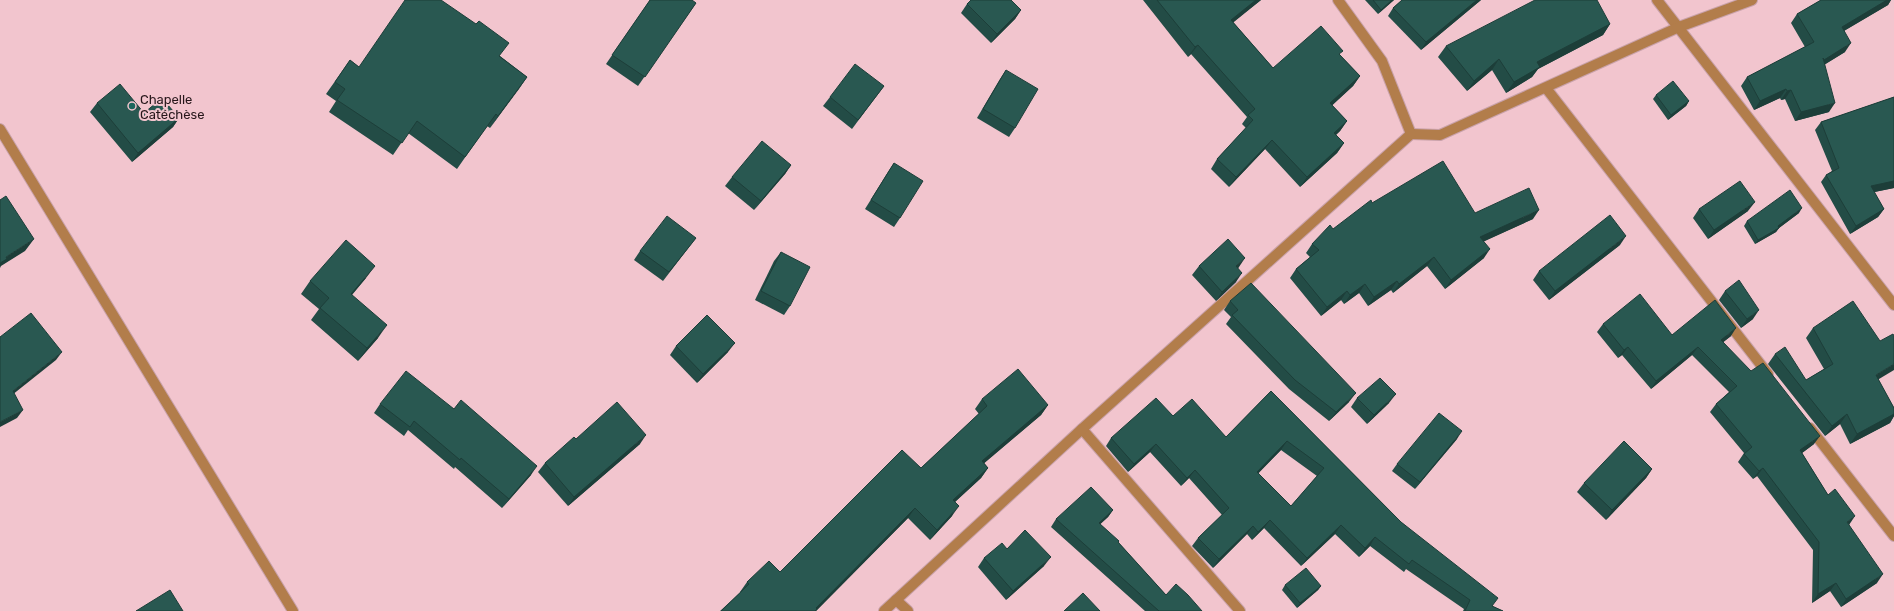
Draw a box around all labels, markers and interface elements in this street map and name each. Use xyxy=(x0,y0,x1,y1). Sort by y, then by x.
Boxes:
place label: Chapelle Catéchèse xyxy=(140,92,204,122)
marker: Chapelle Catéchèse xyxy=(127,101,137,111)

